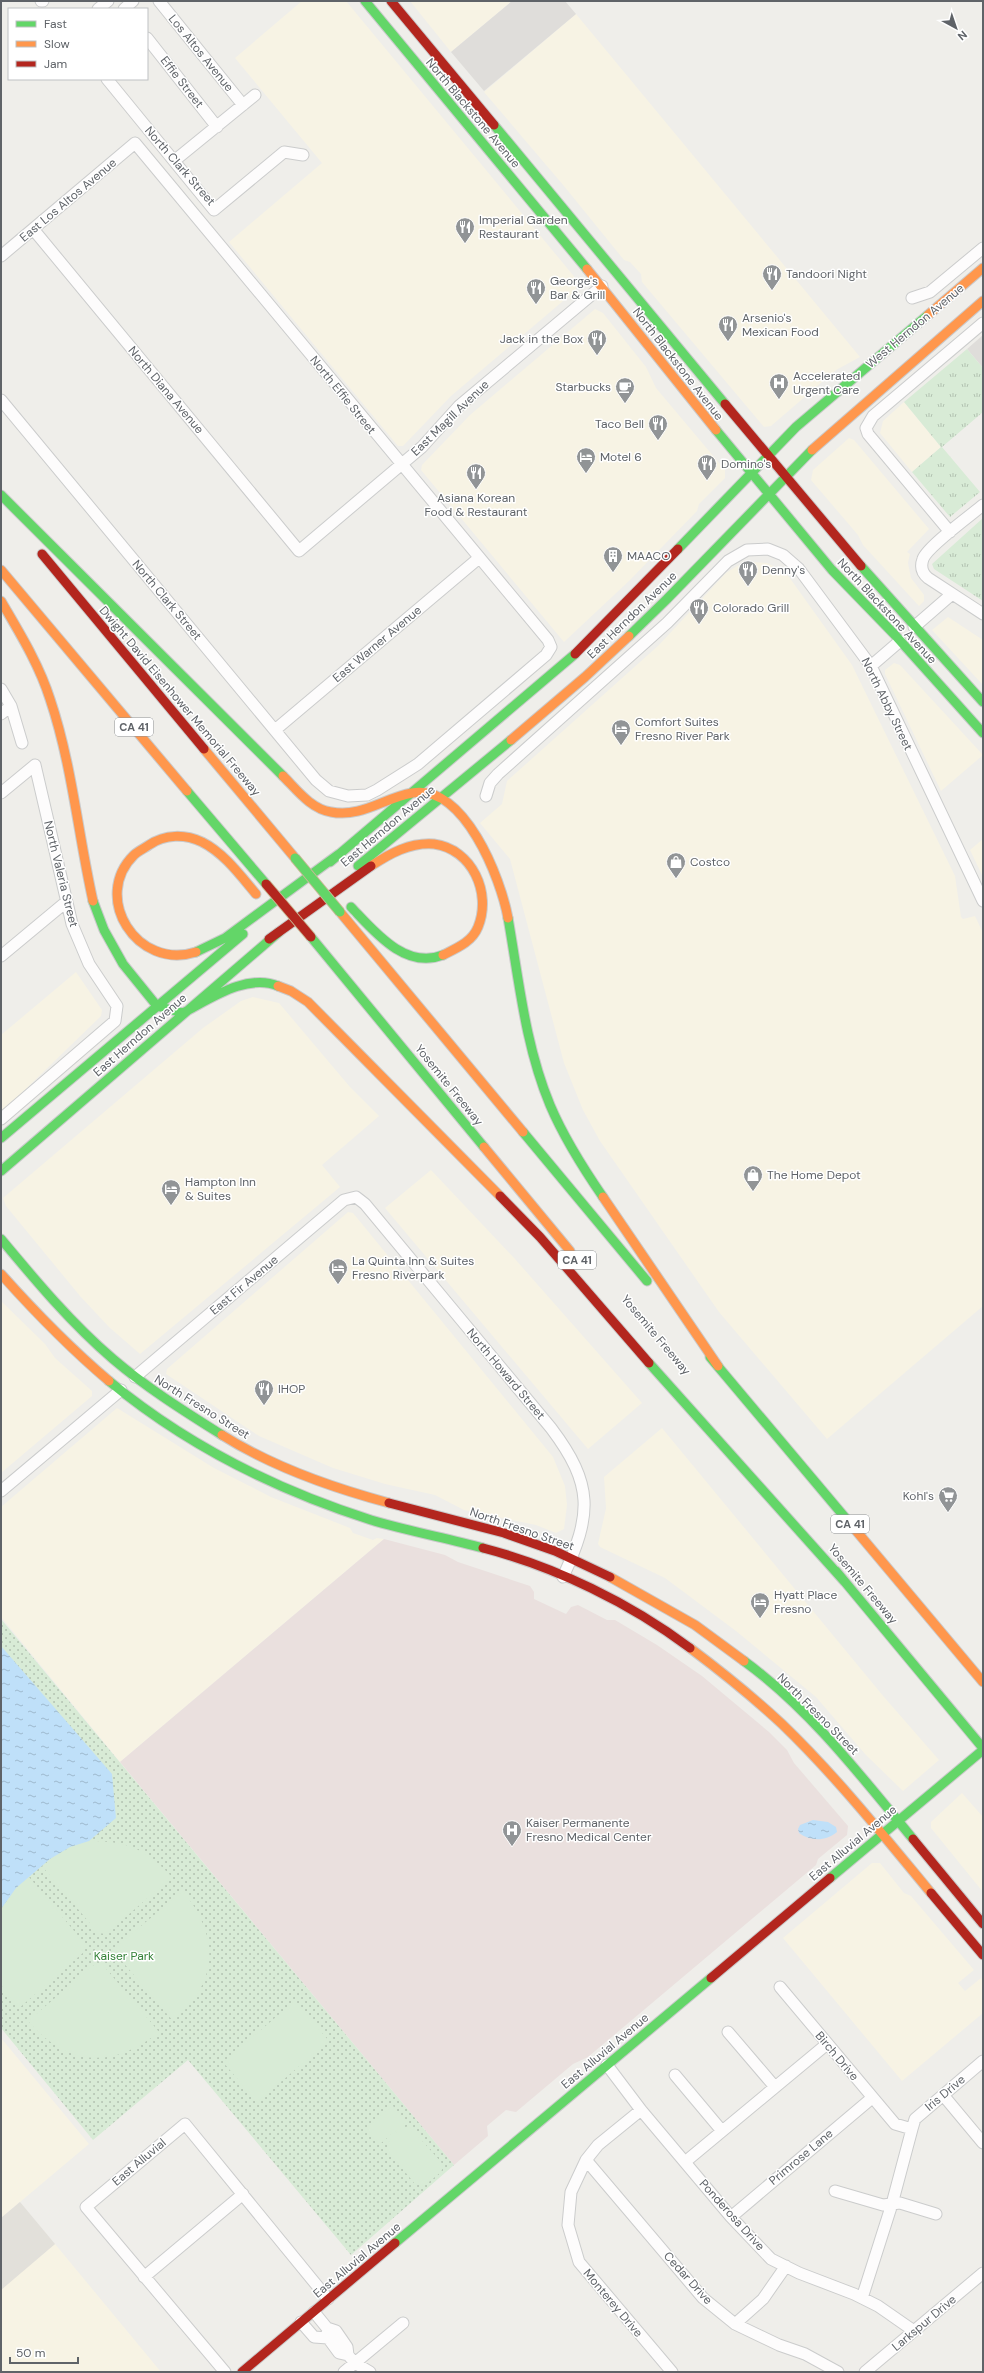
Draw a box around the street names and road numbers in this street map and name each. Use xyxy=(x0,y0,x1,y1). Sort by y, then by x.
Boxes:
street label: Los Altos Avenue xyxy=(165,11,237,95)
street label: Effie Street xyxy=(157,53,207,111)
street label: North Blackstone Avenue xyxy=(422,55,524,171)
street label: North Clark Street xyxy=(141,123,219,209)
street label: East Los Altos Avenue xyxy=(16,155,120,245)
street label: West Herndon Avenue xyxy=(863,280,968,372)
street label: North Blackstone Avenue xyxy=(629,304,727,424)
street label: North Diana Avenue xyxy=(125,343,207,437)
street label: North Effie Street xyxy=(306,353,380,438)
street label: East Magill Avenue xyxy=(408,377,493,459)
street label: North Blackstone Avenue xyxy=(834,555,940,667)
street label: North Clark Street xyxy=(129,556,205,644)
street label: East Herndon Avenue xyxy=(584,568,680,662)
street label: East Warner Avenue xyxy=(329,602,425,686)
street label: Dwight David Eisenhower Memorial Freeway xyxy=(96,603,265,800)
street label: North Abby Street xyxy=(858,655,916,753)
road number: CA 41 xyxy=(115,718,153,736)
street label: East Herndon Avenue xyxy=(337,782,439,870)
street label: North Valeria Street xyxy=(40,819,82,929)
street label: East Herndon Avenue xyxy=(90,990,190,1080)
street label: Yosemite Freeway xyxy=(411,1041,487,1129)
road number: CA 41 xyxy=(558,1251,596,1269)
street label: East Fir Avenue xyxy=(206,1252,282,1318)
street label: Yosemite Freeway xyxy=(618,1292,694,1379)
street label: North Howard Street xyxy=(463,1325,549,1423)
street label: North Fresno Street xyxy=(151,1371,253,1443)
street label: North Fresno Street xyxy=(468,1504,577,1554)
road number: CA 41 xyxy=(831,1515,869,1533)
street label: Yosemite Freeway xyxy=(825,1541,901,1628)
street label: North Fresno Street xyxy=(774,1670,863,1759)
street label: East Alluvial Avenue xyxy=(806,1802,900,1884)
street label: East Alluvial Avenue xyxy=(558,2010,652,2092)
street label: Birch Drive xyxy=(812,2028,862,2084)
street label: Iris Drive xyxy=(922,2071,969,2114)
street label: Primrose Lane xyxy=(766,2125,836,2188)
street label: East Alluvial xyxy=(109,2135,169,2189)
street label: Ponderosa Drive xyxy=(696,2176,768,2254)
street label: East Alluvial Avenue xyxy=(310,2219,404,2301)
street label: Cedar Drive xyxy=(660,2248,716,2308)
street label: Monterey Drive xyxy=(580,2265,646,2341)
street label: Larkspur Drive xyxy=(888,2291,960,2355)

